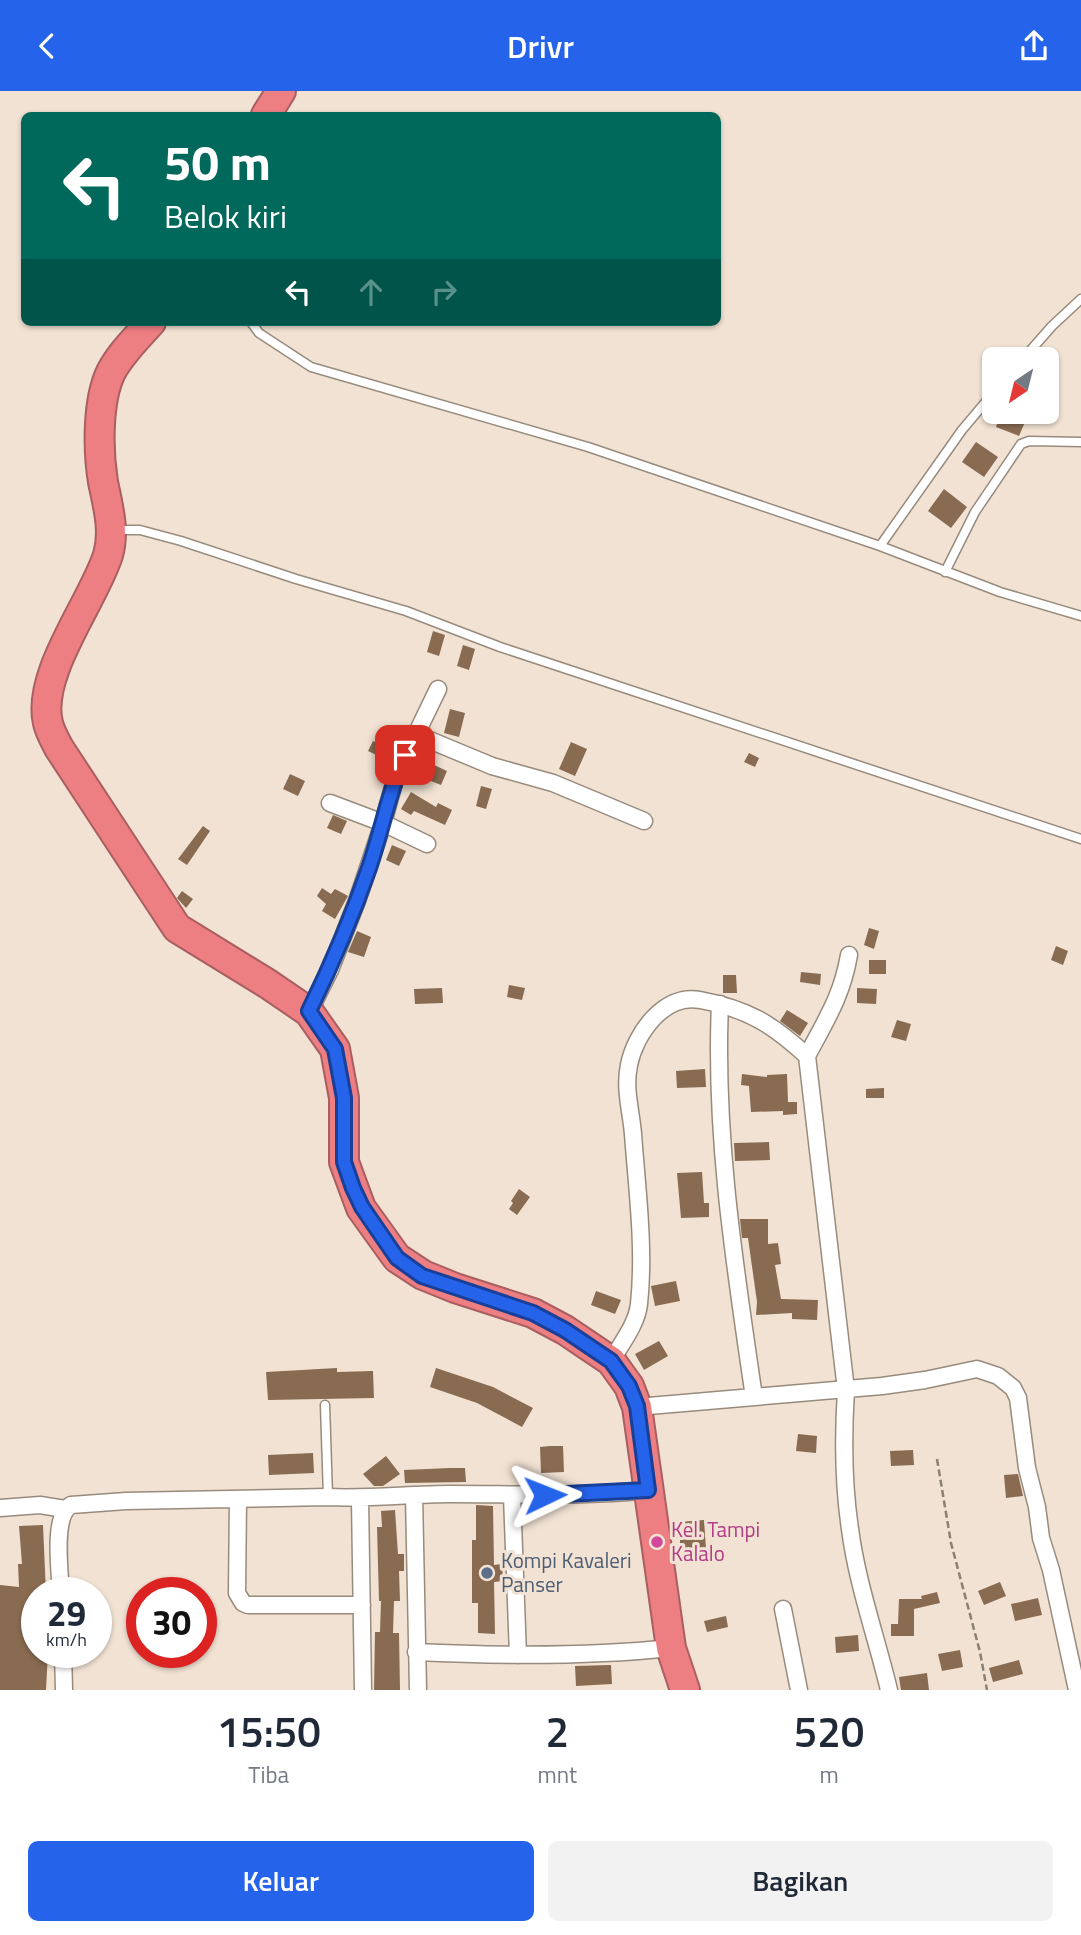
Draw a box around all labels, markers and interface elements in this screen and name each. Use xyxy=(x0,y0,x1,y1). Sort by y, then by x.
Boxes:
text: Drivr xyxy=(507,22,574,70)
icon: back xyxy=(28,27,66,65)
icon: share xyxy=(1015,27,1053,65)
text: 50 m xyxy=(164,124,271,199)
icon: left xyxy=(49,140,140,231)
text: Belok kiri xyxy=(164,192,287,240)
icon: left xyxy=(279,273,317,311)
icon: ahead xyxy=(352,273,390,311)
icon: right xyxy=(425,273,463,311)
north arrow xyxy=(982,347,1059,423)
map controls xyxy=(982,347,1059,424)
pin xyxy=(375,725,435,785)
icon: arrive xyxy=(386,736,424,774)
position arrow xyxy=(508,1458,582,1532)
place label: Kel. Tampi Kalalo xyxy=(671,1513,760,1569)
marker: Kel. Tampi Kalalo xyxy=(649,1534,665,1550)
place label: Kompi Kavaleri Panser xyxy=(501,1544,632,1600)
marker: Kompi Kavaleri Panser xyxy=(479,1565,495,1581)
speed limit sign: 30 xyxy=(126,1577,217,1668)
text: 29 xyxy=(47,1586,86,1640)
text: km/h xyxy=(46,1626,87,1653)
text: 15:50 xyxy=(217,1699,321,1763)
text: 2 xyxy=(546,1699,569,1763)
text: 520 xyxy=(794,1699,864,1763)
text: Tiba xyxy=(248,1757,289,1792)
text: mnt xyxy=(537,1757,577,1792)
text: m xyxy=(819,1757,839,1792)
button: Keluar xyxy=(28,1841,534,1921)
button: Bagikan xyxy=(548,1841,1053,1921)

